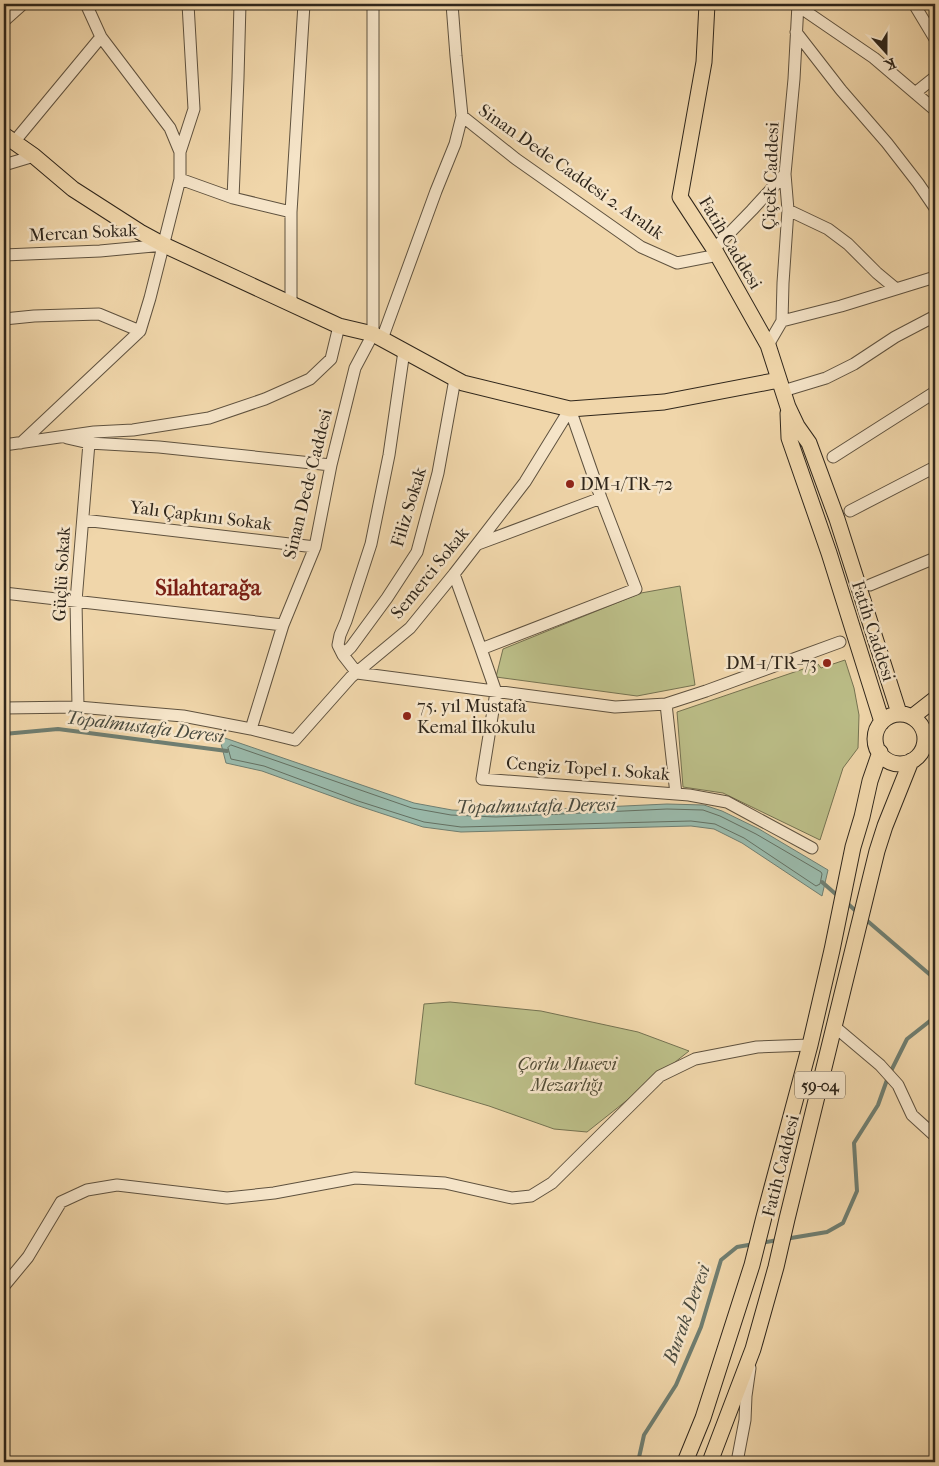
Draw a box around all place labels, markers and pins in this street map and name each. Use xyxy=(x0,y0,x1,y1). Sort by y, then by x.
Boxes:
place label: DM-1/TR-72 xyxy=(580,474,673,495)
marker: DM-1/TR-72 xyxy=(564,478,576,490)
place label: DM-1/TR-73 xyxy=(726,653,817,674)
marker: DM-1/TR-73 xyxy=(821,657,833,669)
place label: 75. yıl Mustafa Kemal İlkokulu xyxy=(417,696,535,738)
marker: 75. yıl Mustafa Kemal İlkokulu xyxy=(401,710,413,722)

